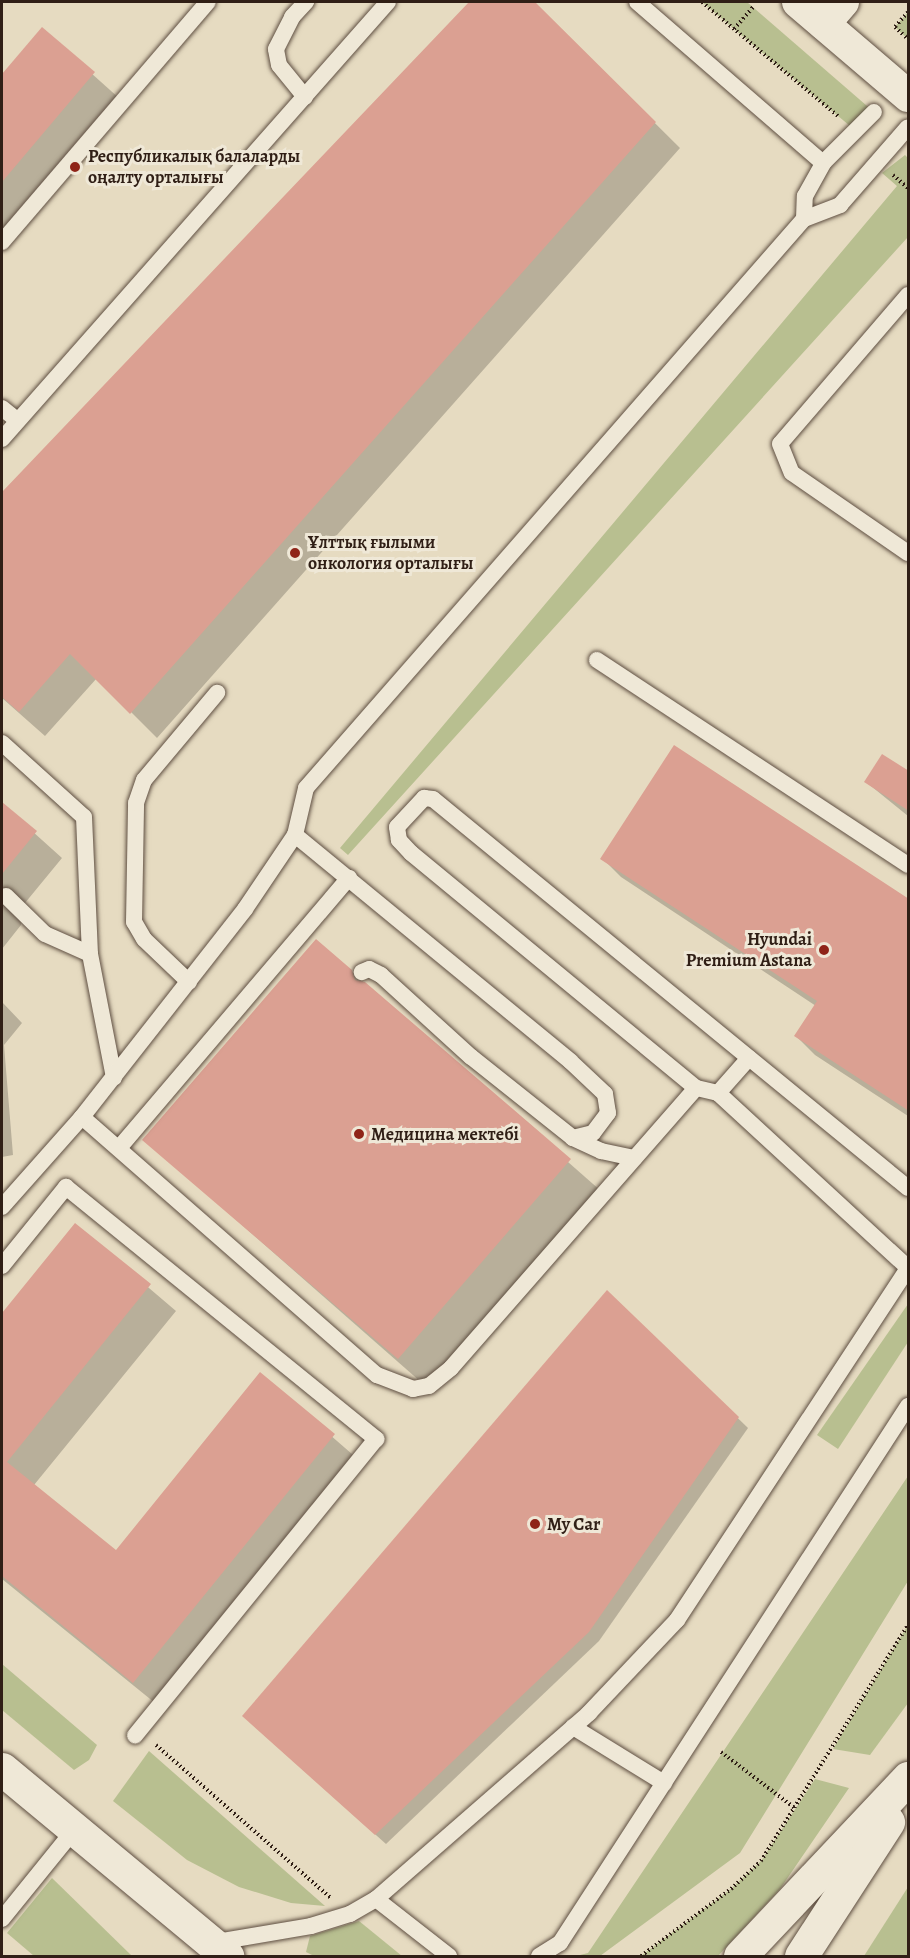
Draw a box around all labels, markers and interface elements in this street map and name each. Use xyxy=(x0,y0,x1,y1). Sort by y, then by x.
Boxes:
place label: Республикалық балаларды оңалту орталығы xyxy=(88,146,300,188)
marker: Республикалық балаларды оңалту орталығы xyxy=(66,158,84,176)
place label: Ұлттық ғылыми онкология орталығы xyxy=(308,532,473,574)
marker: Ұлттық ғылыми онкология орталығы xyxy=(286,544,304,562)
place label: Hyundai Premium Astana xyxy=(686,929,812,972)
marker: Hyundai Premium Astana xyxy=(817,943,831,957)
place label: Медицина мектебі xyxy=(371,1123,519,1145)
marker: Медицина мектебі xyxy=(352,1127,366,1141)
place label: My Car xyxy=(547,1513,600,1535)
marker: My Car xyxy=(528,1517,542,1531)

